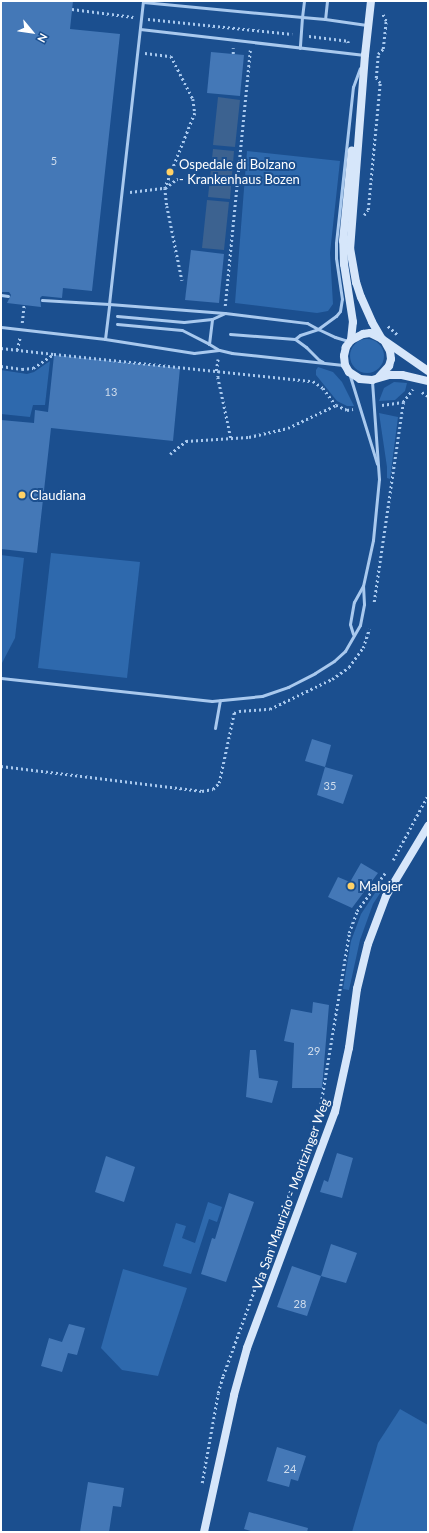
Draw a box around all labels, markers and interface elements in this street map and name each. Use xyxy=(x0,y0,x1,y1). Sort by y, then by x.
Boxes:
north arrow xyxy=(12,12,52,52)
text: N xyxy=(35,31,51,45)
house number: 5 xyxy=(51,154,57,168)
place label: Ospedale di Bolzano - Krankenhaus Bozen xyxy=(179,157,300,188)
marker: Ospedale di Bolzano - Krankenhaus Bozen xyxy=(164,166,176,178)
house number: 13 xyxy=(105,385,117,399)
place label: Claudiana xyxy=(30,487,86,503)
marker: Claudiana xyxy=(17,490,27,500)
house number: 35 xyxy=(324,779,336,793)
place label: Malojer xyxy=(359,878,402,894)
marker: Malojer xyxy=(346,881,356,891)
house number: 29 xyxy=(308,1044,320,1058)
street label: Via San Maurizio - Moritzinger Weg xyxy=(249,1096,333,1292)
house number: 28 xyxy=(294,1297,306,1311)
house number: 24 xyxy=(284,1462,296,1476)

